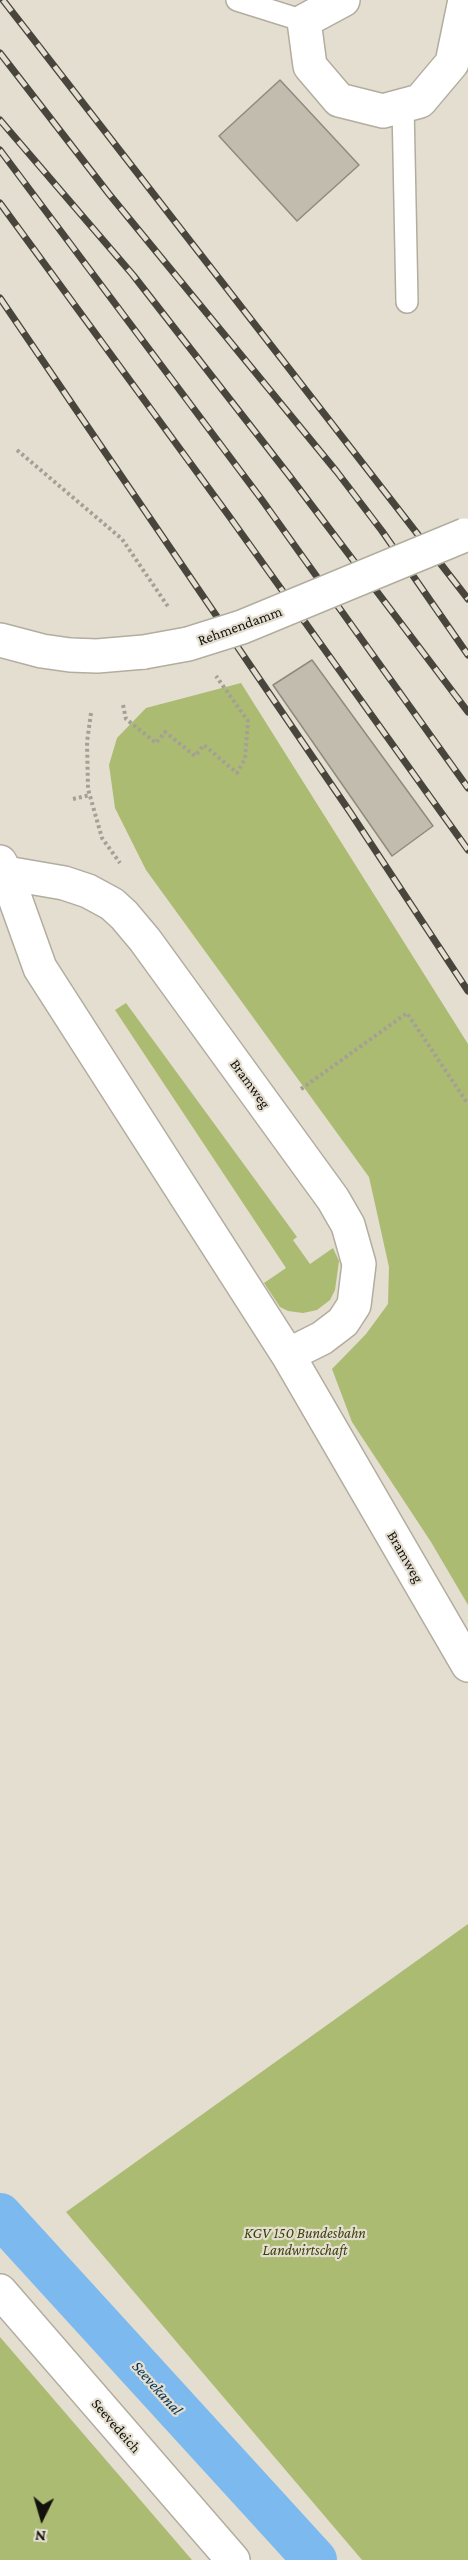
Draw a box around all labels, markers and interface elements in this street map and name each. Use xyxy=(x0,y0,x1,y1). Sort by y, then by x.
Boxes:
street label: Rehmendamm xyxy=(195,602,285,650)
street label: Bramweg xyxy=(226,1056,274,1112)
street label: Bramweg xyxy=(383,1528,427,1586)
park label: KGV 150 Bundesbahn Landwirtschaft xyxy=(244,2224,366,2259)
water label: Seevekanal xyxy=(128,2357,186,2419)
street label: Seevedeich xyxy=(88,2395,144,2457)
north arrow xyxy=(12,2488,72,2548)
text: N xyxy=(34,2527,47,2545)

